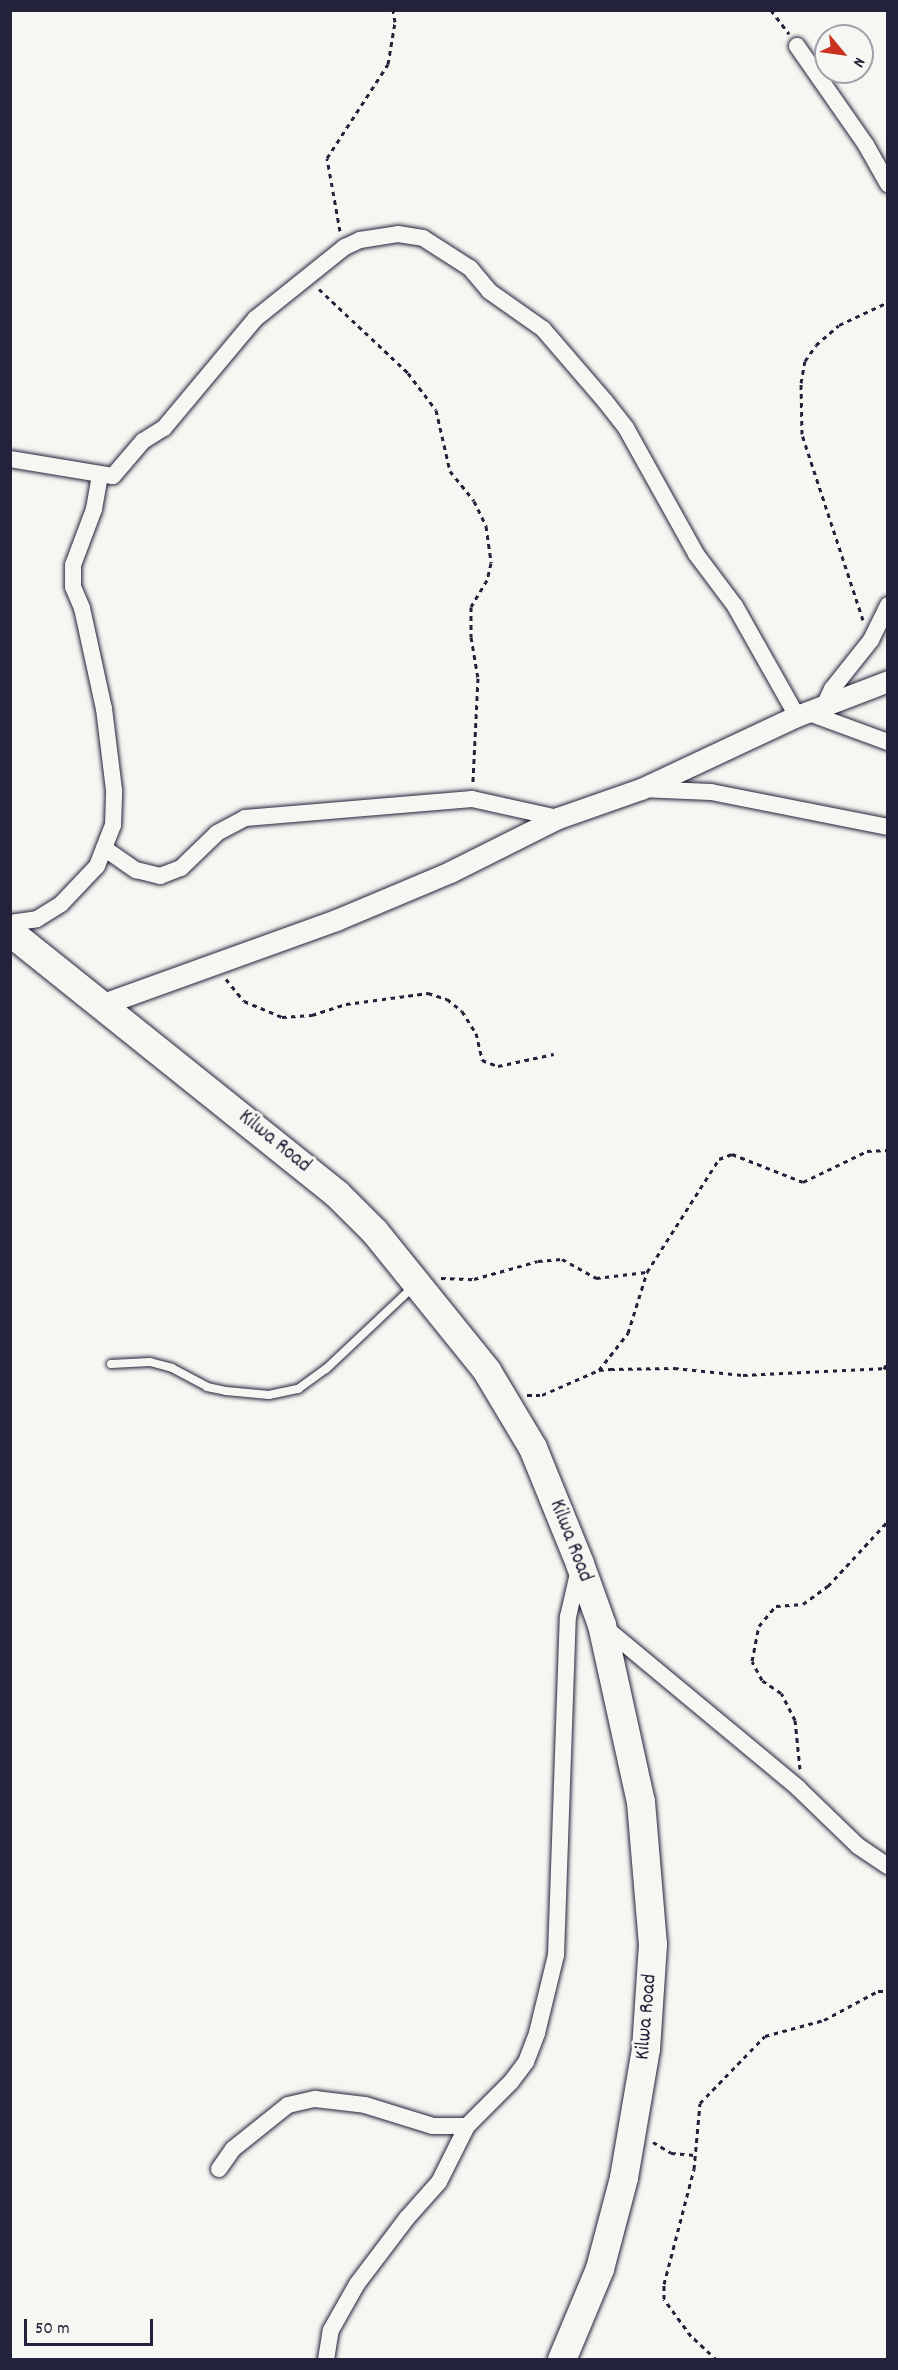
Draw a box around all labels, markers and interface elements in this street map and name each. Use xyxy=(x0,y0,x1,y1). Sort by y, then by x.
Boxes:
north arrow xyxy=(814,24,874,84)
text: N xyxy=(846,53,870,71)
street label: Kilwa Road xyxy=(233,1105,315,1179)
street label: Kilwa Road xyxy=(543,1496,597,1586)
street label: Kilwa Road xyxy=(631,1973,663,2061)
scale bar xyxy=(27,2307,156,2345)
text: 50 m xyxy=(35,2317,70,2342)

